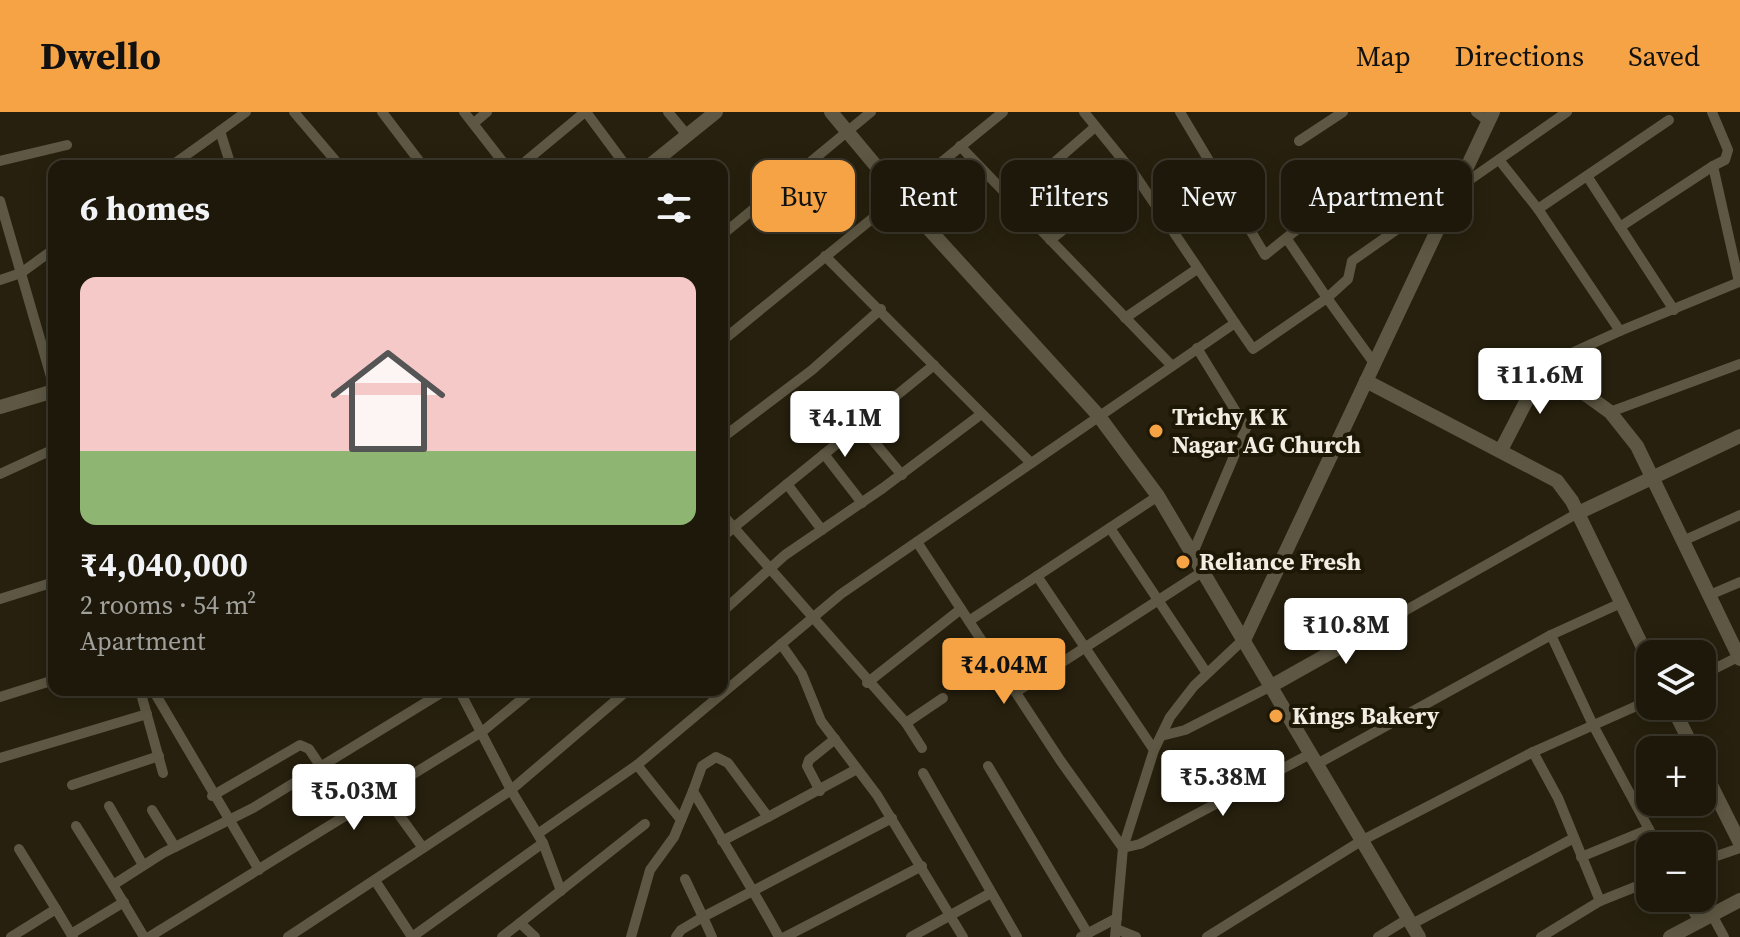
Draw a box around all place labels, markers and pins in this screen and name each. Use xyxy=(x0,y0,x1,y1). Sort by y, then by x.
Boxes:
pin: ₹11.6M xyxy=(1475,348,1605,416)
pin: ₹4.1M xyxy=(789,391,901,459)
place label: Trichy K K Nagar AG Church xyxy=(1172,400,1361,461)
marker: Trichy K K Nagar AG Church xyxy=(1147,422,1165,440)
place label: Reliance Fresh xyxy=(1199,545,1362,578)
marker: Reliance Fresh xyxy=(1174,553,1192,571)
pin: ₹10.8M xyxy=(1281,598,1411,666)
pin: ₹4.04M xyxy=(939,638,1069,706)
place label: Kings Bakery xyxy=(1292,699,1439,732)
marker: Kings Bakery xyxy=(1267,707,1285,725)
pin: ₹5.38M xyxy=(1158,750,1288,818)
pin: ₹5.03M xyxy=(289,764,419,832)

